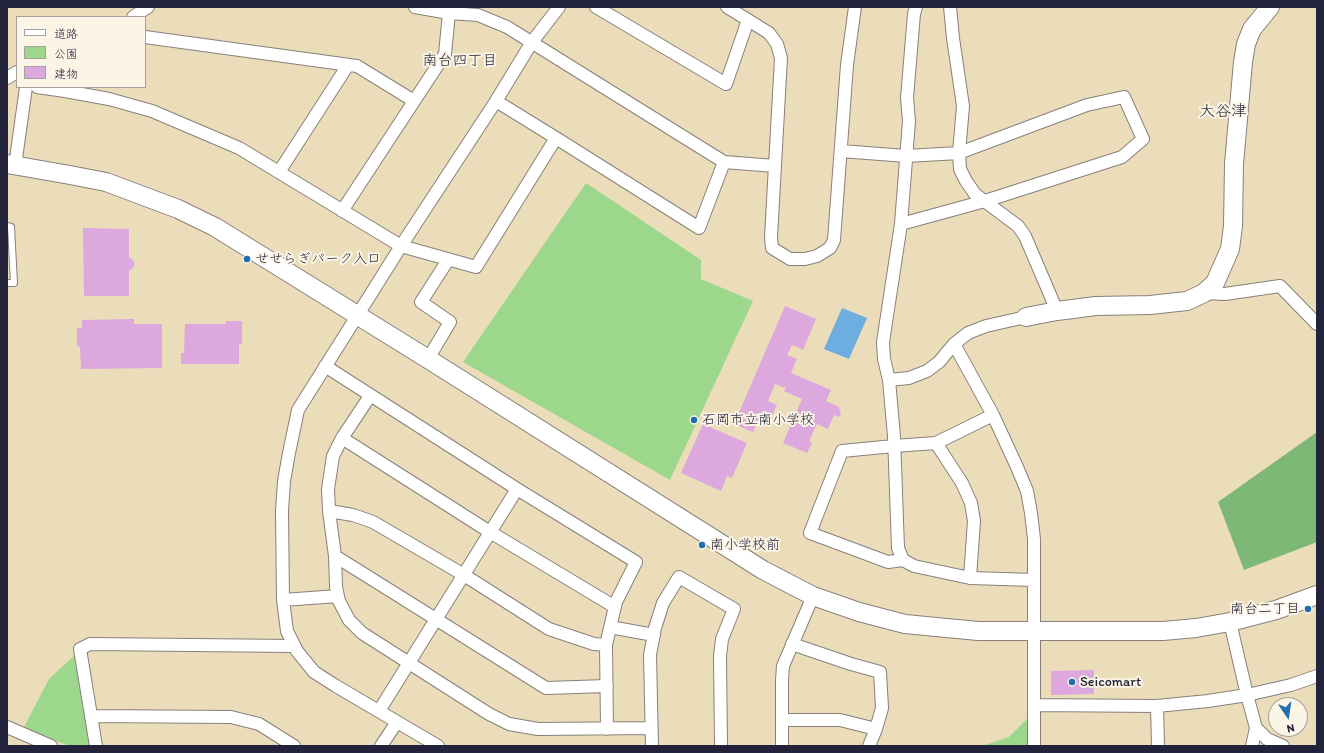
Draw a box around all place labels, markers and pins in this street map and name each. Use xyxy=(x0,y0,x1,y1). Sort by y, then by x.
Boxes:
place label: せせらぎパーク入口 xyxy=(255,251,381,267)
marker: せせらぎパーク入口 xyxy=(242,254,252,264)
place label: 石岡市立南小学校 xyxy=(702,412,814,428)
marker: 石岡市立南小学校 xyxy=(689,415,699,425)
place label: 南小学校前 xyxy=(710,537,780,553)
marker: 南小学校前 xyxy=(697,540,707,550)
place label: 南台二丁目 xyxy=(1230,601,1300,617)
marker: 南台二丁目 xyxy=(1303,604,1313,614)
place label: Seicomart xyxy=(1080,674,1141,690)
marker: Seicomart xyxy=(1067,677,1077,687)

